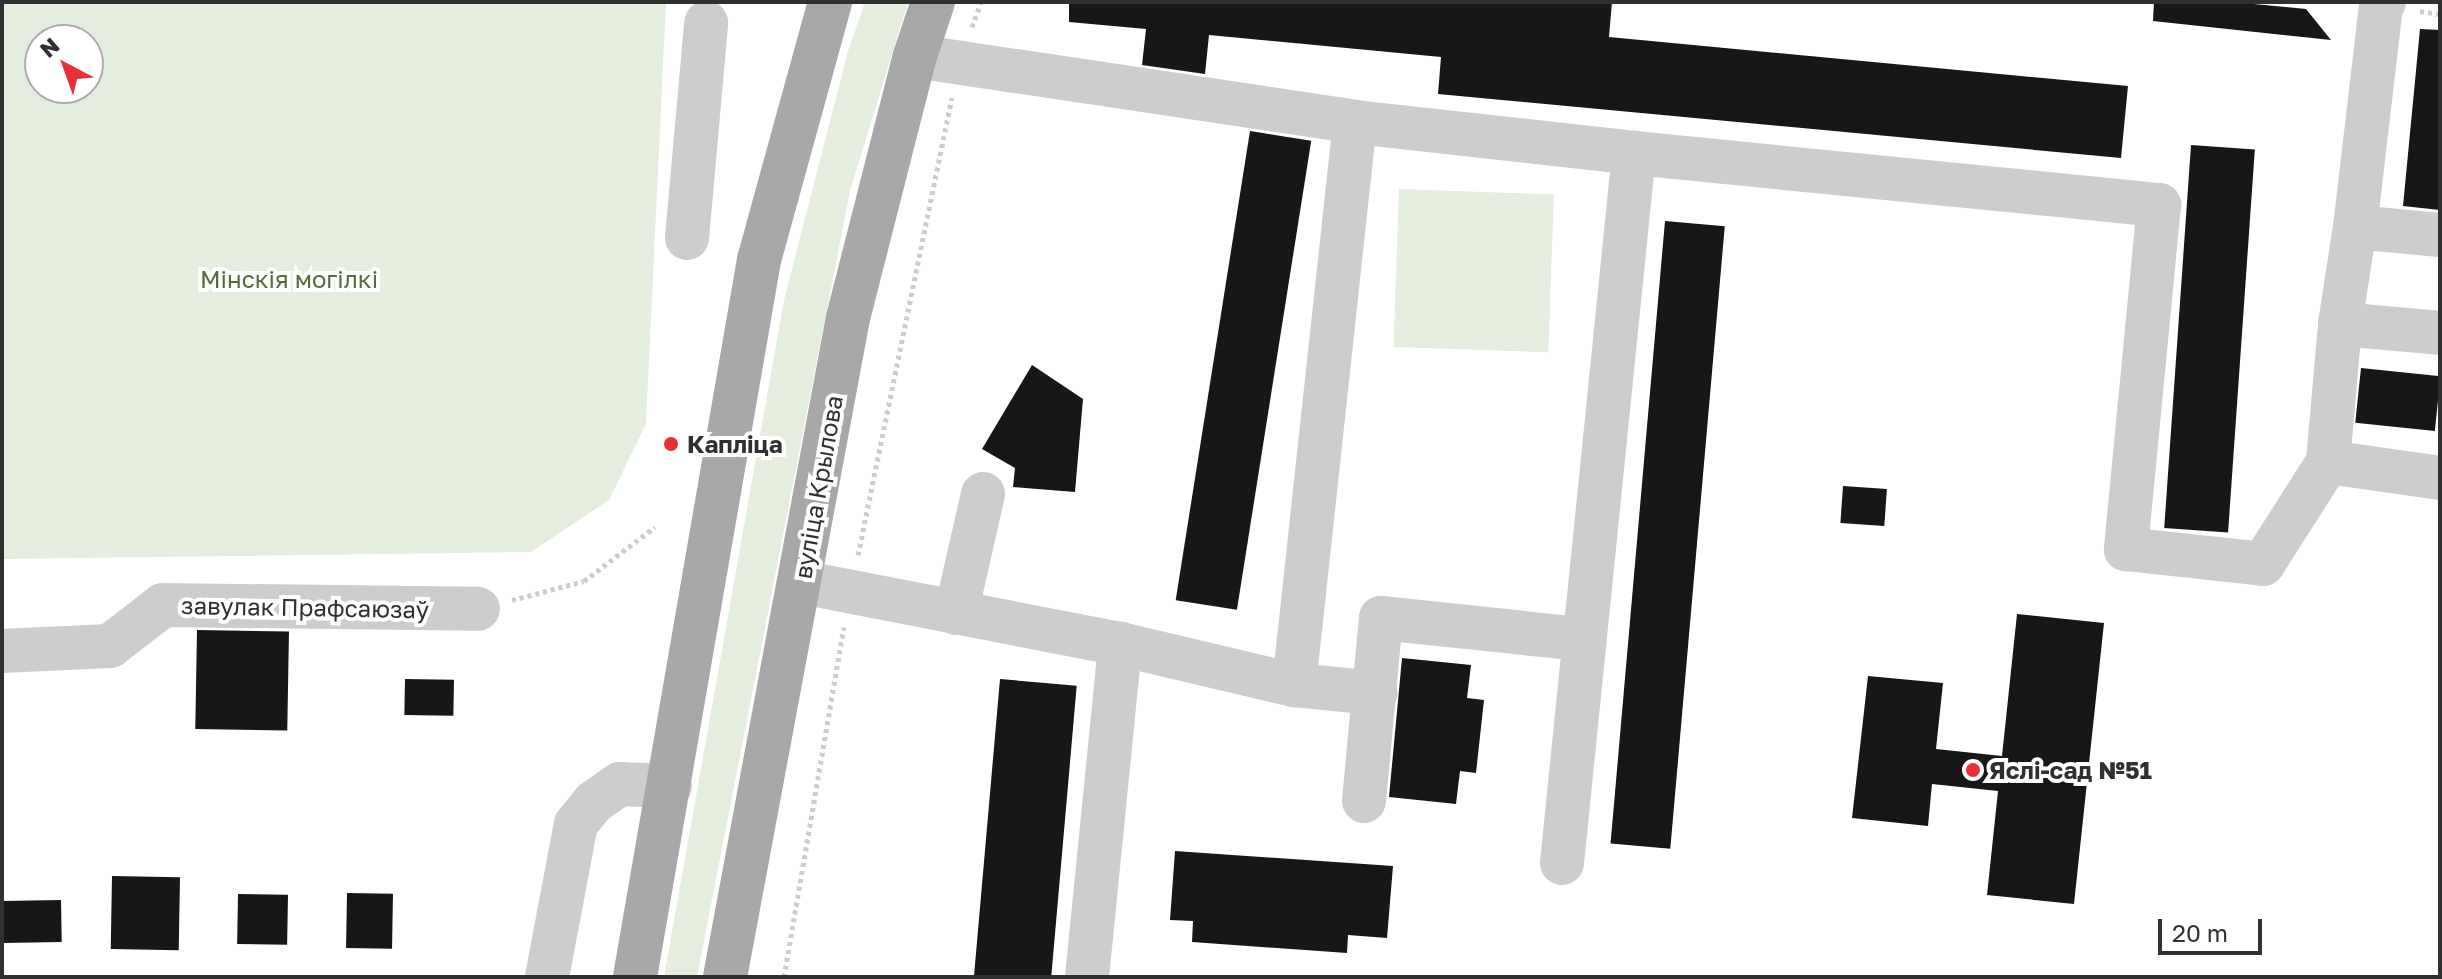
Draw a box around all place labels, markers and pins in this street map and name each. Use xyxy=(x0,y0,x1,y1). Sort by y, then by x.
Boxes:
place label: Капліца xyxy=(687,430,783,458)
marker: Капліца xyxy=(662,435,680,453)
place label: Яслі-сад №51 xyxy=(1989,756,2152,784)
marker: Яслі-сад №51 xyxy=(1964,761,1982,779)

